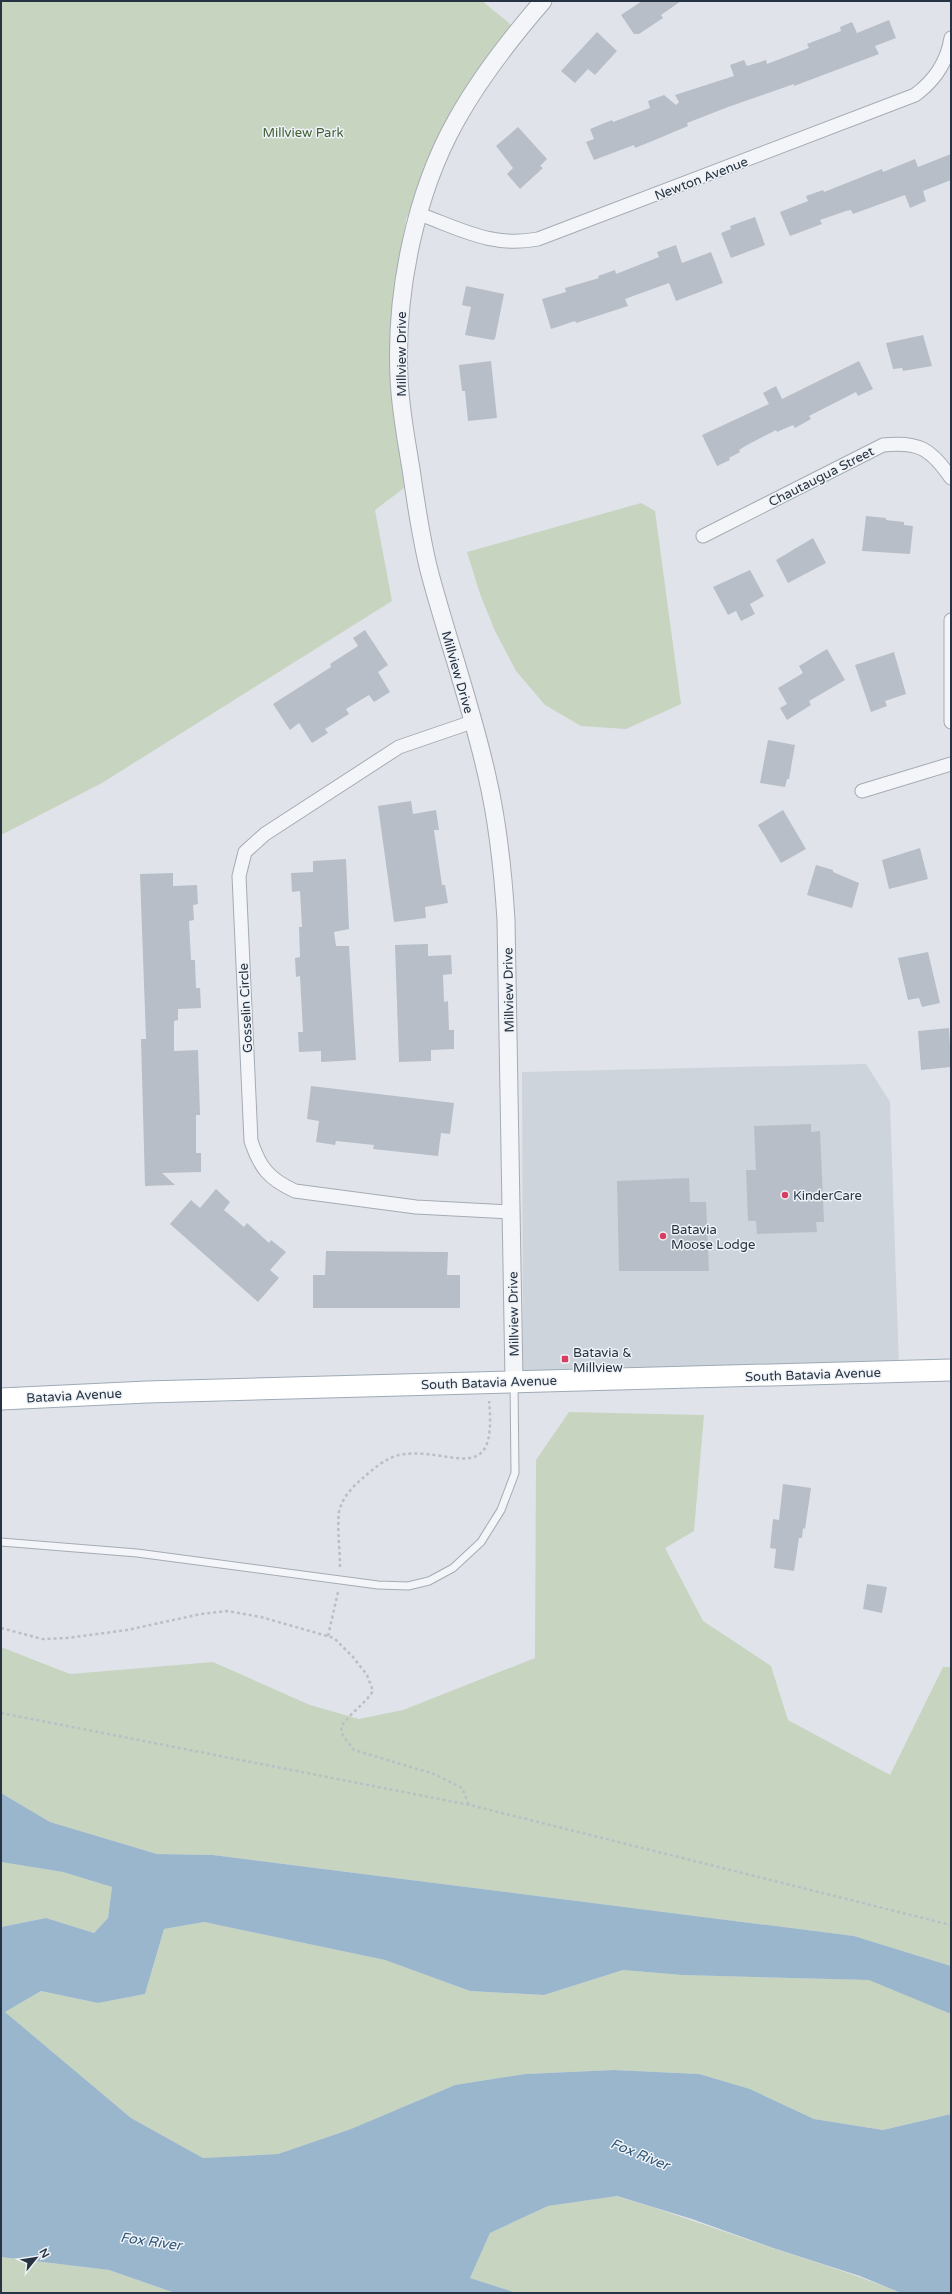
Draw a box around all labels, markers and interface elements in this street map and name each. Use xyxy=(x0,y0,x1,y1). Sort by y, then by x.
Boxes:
park label: Millview Park xyxy=(262,125,344,141)
street label: Newton Avenue xyxy=(652,154,750,204)
street label: Millview Drive xyxy=(394,311,410,397)
street label: Chautaugua Street xyxy=(766,443,877,510)
street label: Millview Drive xyxy=(438,629,476,715)
street label: Millview Drive xyxy=(500,947,518,1033)
street label: Gosselin Circle xyxy=(236,963,256,1053)
place label: KinderCare xyxy=(793,1188,862,1204)
marker: KinderCare xyxy=(780,1190,790,1200)
place label: Batavia Moose Lodge xyxy=(671,1222,755,1253)
marker: Batavia Moose Lodge xyxy=(658,1231,668,1241)
street label: Millview Drive xyxy=(505,1271,523,1357)
place label: Batavia & Millview xyxy=(573,1345,632,1376)
marker: Batavia & Millview xyxy=(560,1354,570,1364)
street label: South Batavia Avenue xyxy=(745,1365,881,1385)
street label: South Batavia Avenue xyxy=(421,1373,557,1393)
street label: Batavia Avenue xyxy=(26,1386,122,1406)
water label: Fox River xyxy=(608,2135,673,2174)
water label: Fox River xyxy=(119,2229,184,2254)
north arrow xyxy=(16,2238,56,2278)
text: N xyxy=(36,2246,52,2260)

